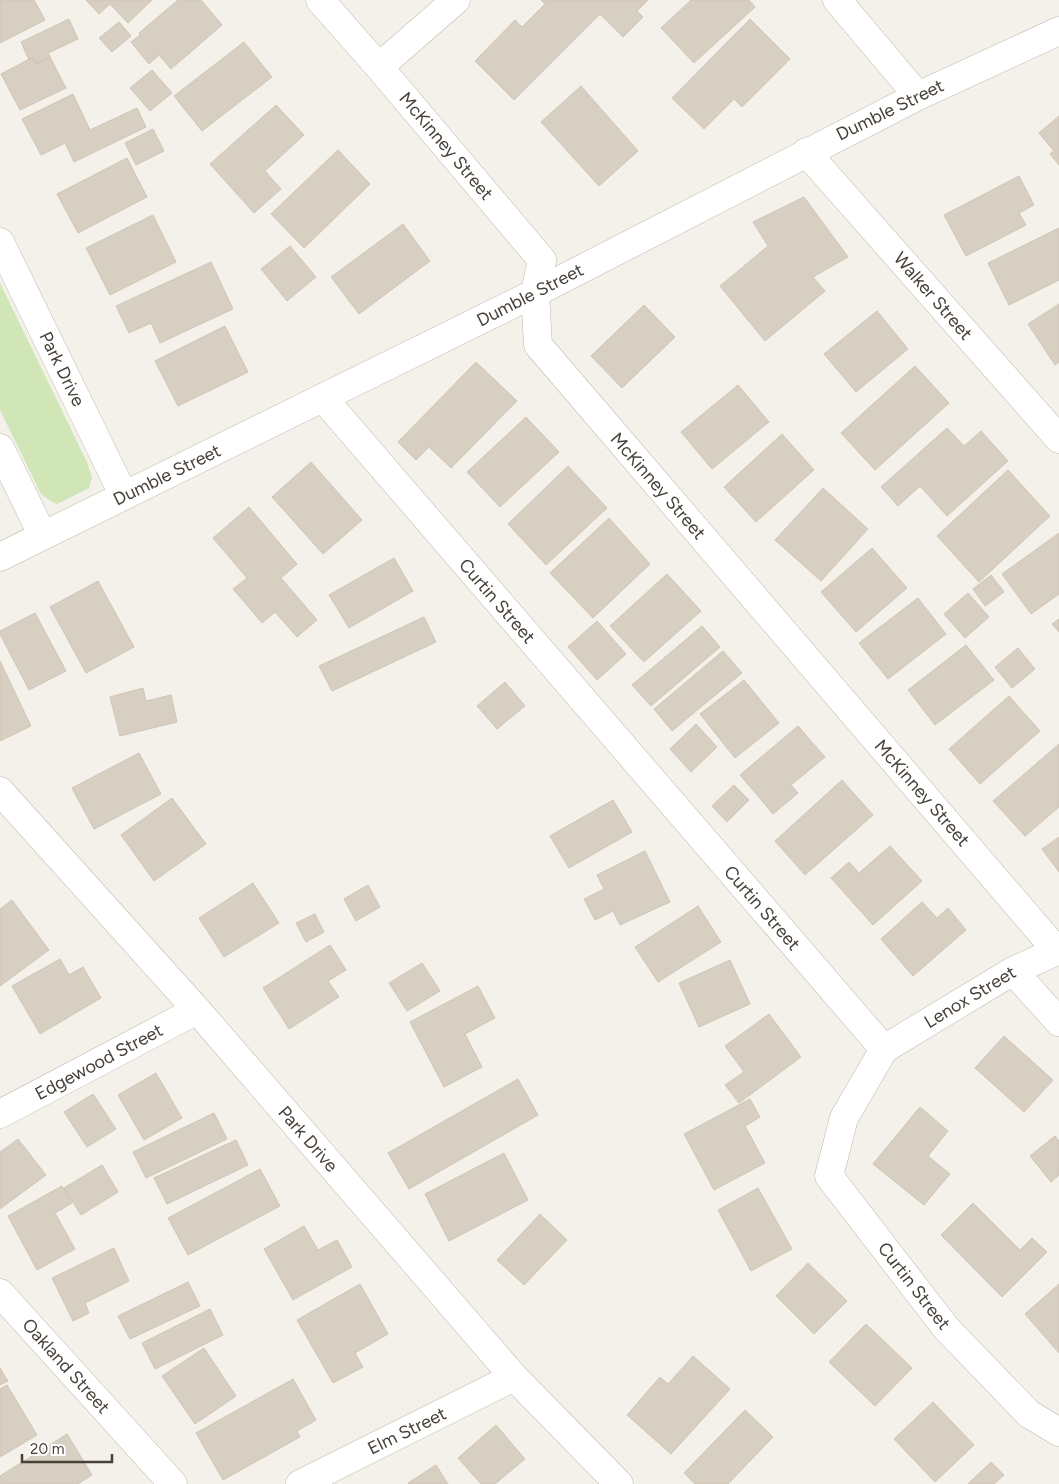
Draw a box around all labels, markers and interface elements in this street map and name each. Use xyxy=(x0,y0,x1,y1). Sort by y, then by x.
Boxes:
street label: Dumble Street xyxy=(833,74,948,146)
street label: McKinney Street xyxy=(394,88,498,205)
street label: Walker Street xyxy=(889,248,977,344)
street label: Dumble Street xyxy=(473,259,587,331)
street label: Park Drive xyxy=(35,328,90,410)
street label: McKinney Street xyxy=(606,428,710,544)
street label: Dumble Street xyxy=(110,439,225,511)
street label: Curtin Street xyxy=(454,554,540,648)
street label: McKinney Street xyxy=(870,735,974,851)
street label: Curtin Street xyxy=(719,861,805,955)
street label: Lenox Street xyxy=(920,961,1020,1033)
street label: Edgewood Street xyxy=(31,1019,167,1105)
street label: Park Drive xyxy=(273,1101,343,1177)
street label: Curtin Street xyxy=(873,1238,955,1334)
street label: Oakland Street xyxy=(18,1314,115,1418)
street label: Elm Street xyxy=(364,1402,450,1459)
scale bar xyxy=(22,1432,112,1464)
text: 20 m xyxy=(30,1440,64,1458)

